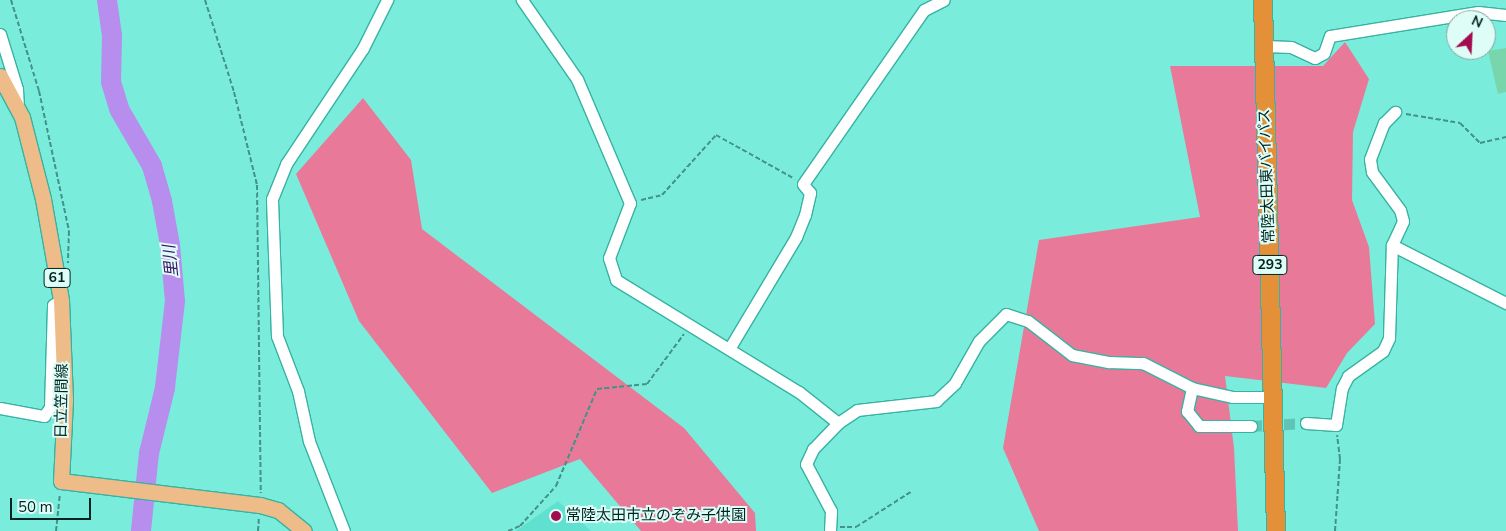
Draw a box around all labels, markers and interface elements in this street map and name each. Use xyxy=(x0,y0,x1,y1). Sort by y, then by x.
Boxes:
north arrow xyxy=(1446,10,1496,60)
text: N xyxy=(1468,11,1486,33)
street label: 常陸太田東バイパス xyxy=(1256,108,1278,244)
water label: 里川 xyxy=(160,244,182,278)
road number: 293 xyxy=(1251,254,1289,276)
road number: 61 xyxy=(43,266,71,290)
street label: 日立笠間線 xyxy=(52,363,72,439)
scale bar xyxy=(12,488,94,520)
text: 50 m xyxy=(18,497,53,517)
place label: 常陸太田市立のぞみ子供園 xyxy=(566,507,746,525)
marker: 常陸太田市立のぞみ子供園 xyxy=(550,510,562,522)

